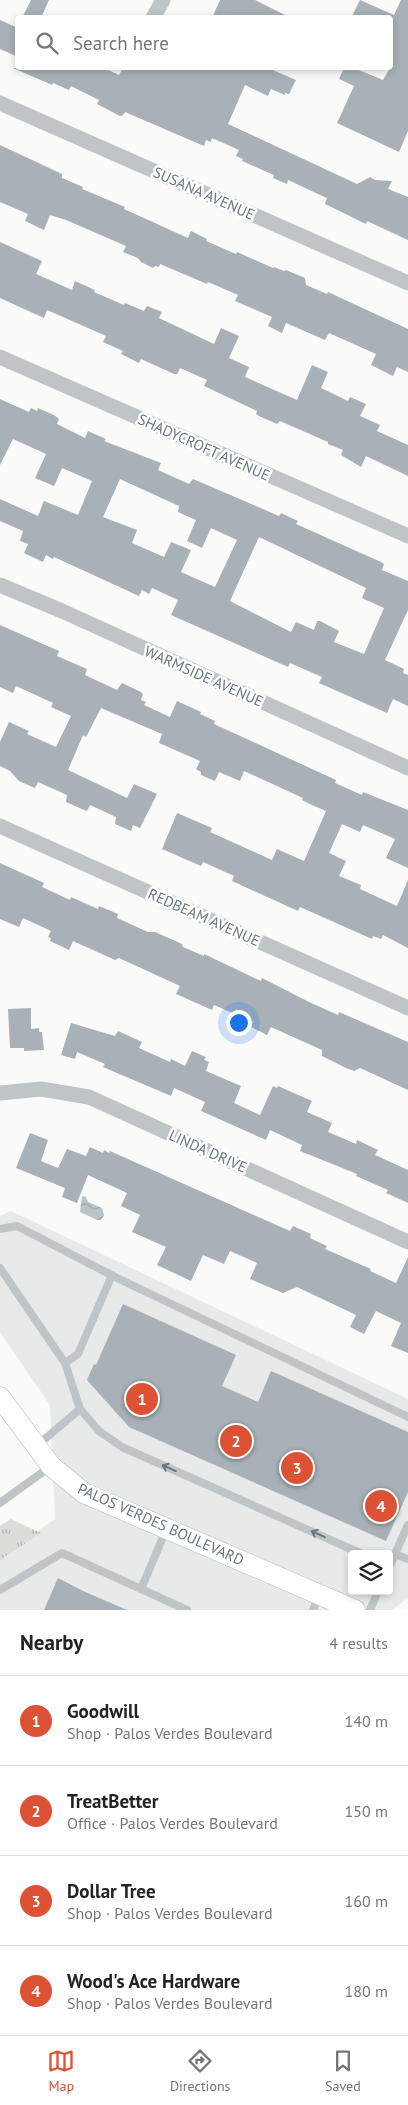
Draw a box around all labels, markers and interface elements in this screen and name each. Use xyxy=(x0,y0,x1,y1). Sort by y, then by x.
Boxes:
search box xyxy=(15,15,393,70)
icon: search xyxy=(33,29,61,57)
text: Search here xyxy=(73,31,169,55)
street label: SUSANA AVENUE xyxy=(150,162,258,224)
street label: SHADYCROFT AVENUE xyxy=(135,409,273,485)
street label: WARMSIDE AVENUE xyxy=(142,641,266,711)
street label: REDBEAM AVENUE xyxy=(145,884,263,950)
your location xyxy=(226,1010,252,1036)
street label: LINDA DRIVE xyxy=(166,1125,250,1177)
pin: 1 xyxy=(126,1380,158,1418)
pin: 2 xyxy=(220,1422,252,1460)
pin: 3 xyxy=(281,1449,313,1487)
one-way arrow xyxy=(162,1463,177,1473)
street label: PALOS VERDES BOULEVARD xyxy=(75,1479,247,1569)
pin: 4 xyxy=(365,1487,397,1525)
one-way arrow xyxy=(311,1529,326,1538)
map controls xyxy=(348,1550,393,1595)
button: layers xyxy=(348,1550,393,1595)
text: Nearby xyxy=(20,1629,83,1656)
text: 4 results xyxy=(329,1633,388,1653)
text: Goodwill xyxy=(67,1699,139,1723)
text: 1 xyxy=(31,1711,41,1731)
text: 140 m xyxy=(345,1711,388,1731)
text: Shop · Palos Verdes Boulevard xyxy=(67,1723,273,1743)
text: TreatBetter xyxy=(67,1789,158,1813)
text: 2 xyxy=(31,1801,41,1821)
text: 150 m xyxy=(345,1801,388,1821)
text: Office · Palos Verdes Boulevard xyxy=(67,1813,278,1833)
text: Dollar Tree xyxy=(67,1879,156,1903)
text: 3 xyxy=(31,1891,41,1911)
text: 160 m xyxy=(345,1891,388,1911)
text: Shop · Palos Verdes Boulevard xyxy=(67,1903,273,1923)
text: Wood's Ace Hardware xyxy=(67,1969,240,1993)
text: 4 xyxy=(31,1981,41,2001)
text: 180 m xyxy=(345,1981,388,2001)
text: Shop · Palos Verdes Boulevard xyxy=(67,1993,273,2013)
tab: Map xyxy=(47,2047,75,2095)
tab: Directions xyxy=(170,2047,230,2095)
tab: Saved xyxy=(325,2047,361,2095)

